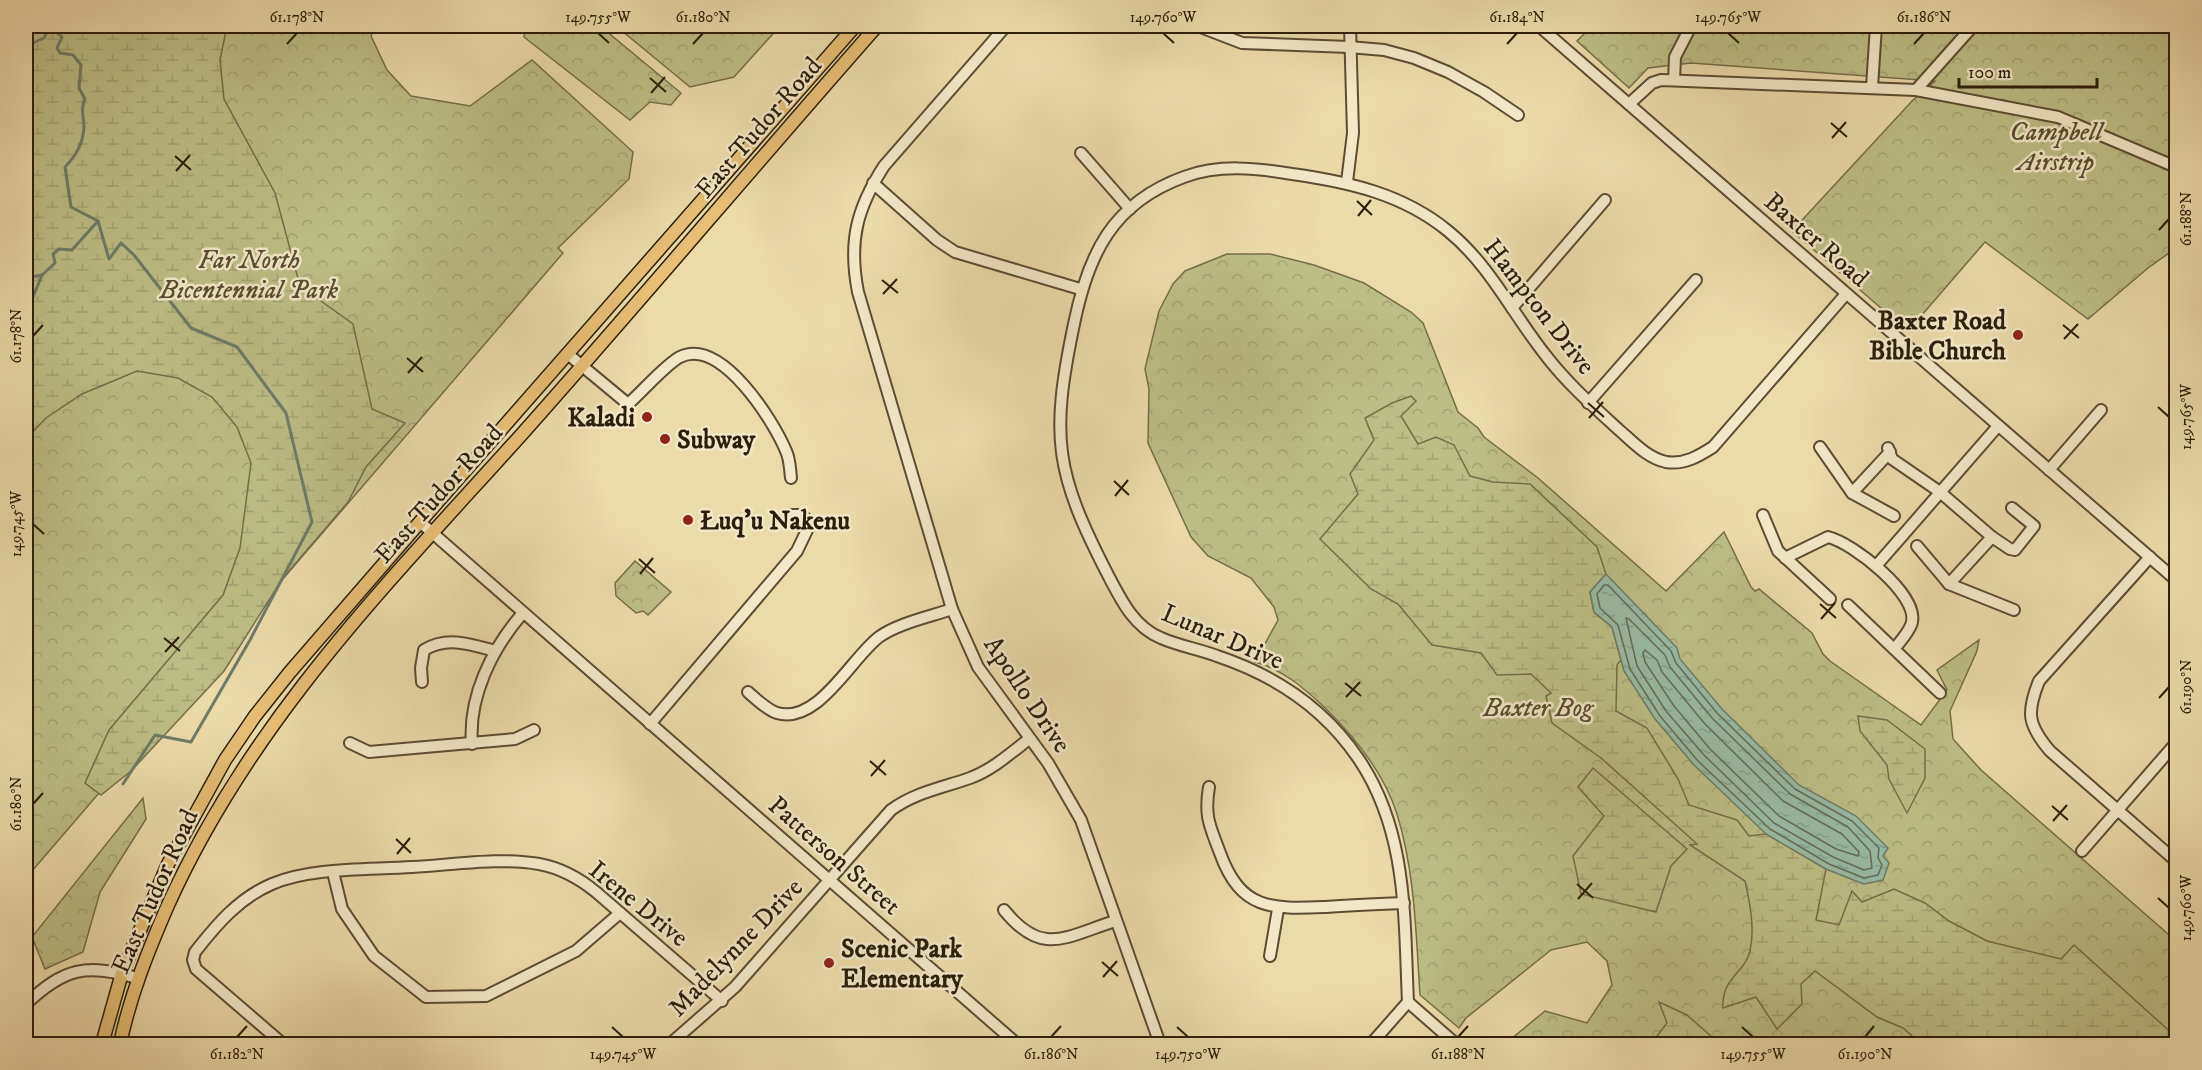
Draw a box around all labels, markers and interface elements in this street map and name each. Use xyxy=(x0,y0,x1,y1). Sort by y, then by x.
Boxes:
text: 61.178°N xyxy=(270,8,324,27)
text: 149.755°W xyxy=(565,8,631,27)
text: 61.180°N xyxy=(676,8,731,27)
text: 149.760°W xyxy=(1130,8,1197,27)
text: 61.184°N xyxy=(1489,8,1545,27)
text: 149.765°W xyxy=(1695,8,1761,27)
text: 61.186°N xyxy=(1897,8,1951,27)
street label: East Tudor Road xyxy=(689,50,830,206)
scale bar xyxy=(1959,51,2097,89)
text: 100 m xyxy=(1968,62,2011,84)
park label: Campbell Airstrip xyxy=(2010,116,2106,179)
street label: Baxter Road xyxy=(1757,186,1875,295)
text: 61.188°N xyxy=(2177,192,2196,246)
street label: Hampton Drive xyxy=(1475,232,1602,382)
park label: Far North Bicentennial Park xyxy=(159,244,338,307)
place label: Baxter Road Bible Church xyxy=(1869,305,2007,368)
text: 61.178°N xyxy=(7,309,26,363)
marker: Baxter Road Bible Church xyxy=(2011,328,2025,342)
text: 149.765°W xyxy=(2177,384,2196,450)
place label: Kaladi xyxy=(567,402,635,435)
marker: Kaladi xyxy=(640,410,654,424)
street label: East Tudor Road xyxy=(368,417,511,571)
place label: Subway xyxy=(677,424,756,457)
marker: Subway xyxy=(658,432,672,446)
text: 149.745°W xyxy=(7,491,26,557)
place label: Łuq’u Nakenu xyxy=(700,505,851,538)
marker: Łuq’u Nakenu xyxy=(681,513,695,527)
street label: Lunar Drive xyxy=(1157,597,1288,678)
street label: Apollo Drive xyxy=(976,630,1078,760)
text: 61.190°N xyxy=(2177,660,2196,714)
park label: Baxter Bog xyxy=(1482,692,1595,725)
text: 61.180°N xyxy=(7,777,26,832)
street label: Patterson Street xyxy=(761,789,907,923)
street label: East Tudor Road xyxy=(104,804,206,979)
street label: Irene Drive xyxy=(581,854,695,954)
street label: Madelynne Drive xyxy=(662,872,810,1024)
text: 149.760°W xyxy=(2177,874,2196,941)
place label: Scenic Park Elementary xyxy=(841,933,964,996)
marker: Scenic Park Elementary xyxy=(822,956,836,970)
text: 61.182°N xyxy=(210,1045,264,1064)
text: 149.745°W xyxy=(590,1045,657,1064)
text: 61.186°N xyxy=(1024,1045,1078,1064)
text: 149.750°W xyxy=(1155,1045,1221,1064)
text: 61.188°N xyxy=(1431,1045,1485,1064)
text: 149.755°W xyxy=(1720,1045,1786,1064)
text: 61.190°N xyxy=(1838,1045,1892,1064)

